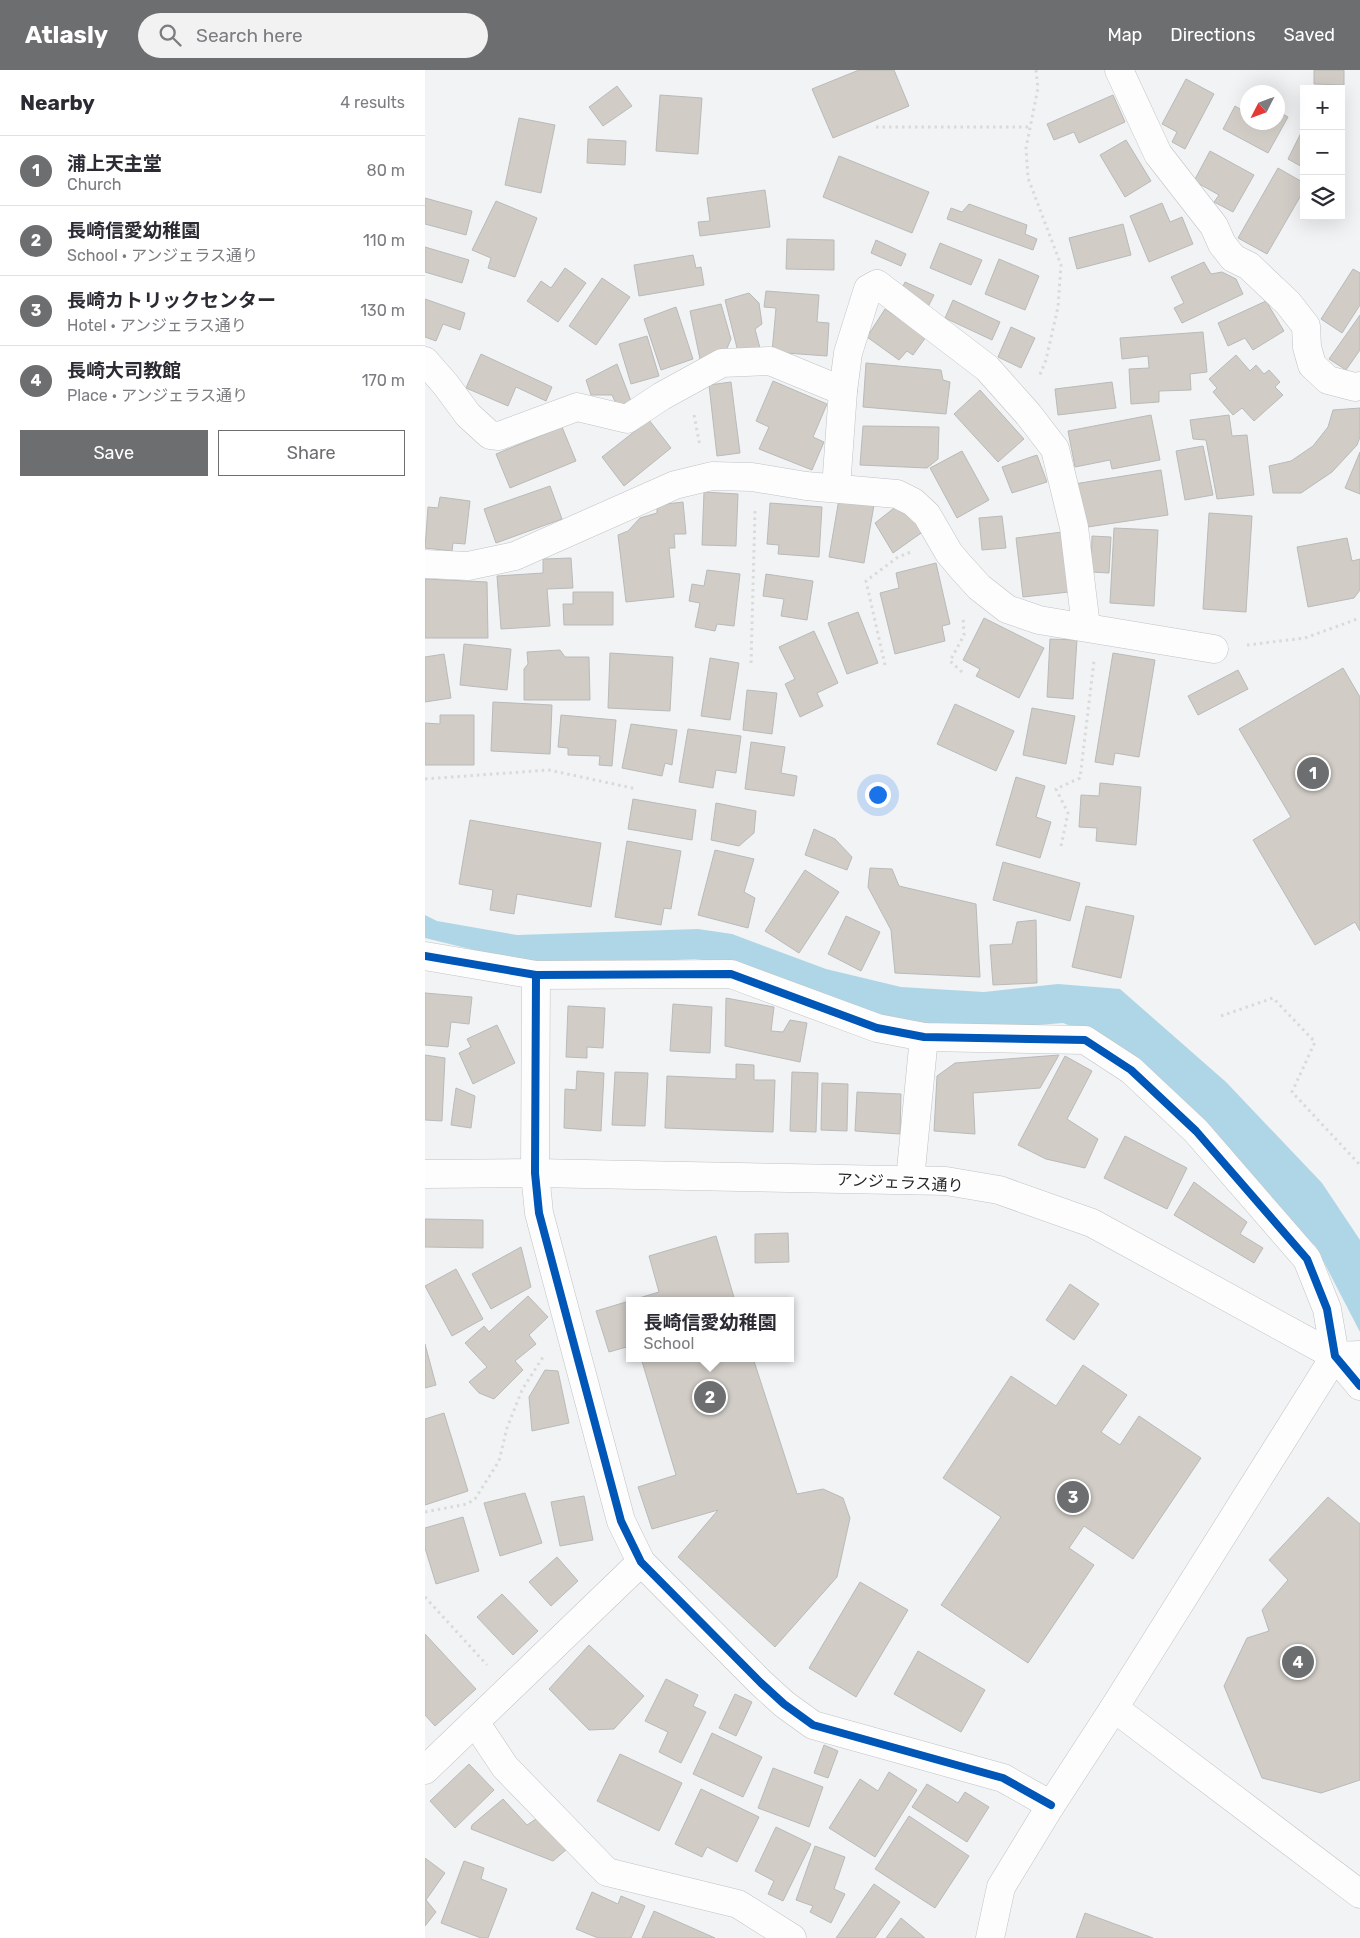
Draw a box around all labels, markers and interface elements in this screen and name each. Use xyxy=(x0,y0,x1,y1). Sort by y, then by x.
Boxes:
search box xyxy=(138,13,488,58)
text: Atlasly xyxy=(25,21,108,49)
icon: search xyxy=(156,21,184,49)
text: Search here xyxy=(196,24,303,47)
text: Map xyxy=(1107,24,1142,46)
text: Directions xyxy=(1170,24,1256,46)
text: Saved xyxy=(1284,24,1335,46)
north arrow xyxy=(1240,85,1285,130)
map controls xyxy=(1300,85,1345,220)
button: + xyxy=(1300,85,1345,130)
text: Nearby xyxy=(20,90,95,115)
text: 4 results xyxy=(340,93,405,112)
button: − xyxy=(1300,130,1345,175)
text: 浦上天主堂 xyxy=(67,152,162,175)
text: 1 xyxy=(32,161,40,180)
text: 80 m xyxy=(367,161,405,180)
text: Church xyxy=(67,175,122,194)
button: layers xyxy=(1300,175,1345,220)
text: 長崎信愛幼稚園 xyxy=(67,219,200,242)
text: 2 xyxy=(31,231,41,250)
text: 110 m xyxy=(363,231,405,250)
text: School · アンジェラス通り xyxy=(67,246,258,265)
text: 長崎カトリックセンター xyxy=(67,289,276,312)
text: 3 xyxy=(31,301,41,320)
text: 130 m xyxy=(360,301,405,320)
text: Hotel · アンジェラス通り xyxy=(67,316,247,335)
text: 長崎大司教館 xyxy=(67,359,181,382)
text: 4 xyxy=(31,371,41,390)
text: 170 m xyxy=(362,371,405,390)
text: Place · アンジェラス通り xyxy=(67,386,248,405)
button: Save xyxy=(20,430,208,476)
button: Share xyxy=(218,430,405,476)
pin: 1 xyxy=(1297,754,1329,792)
your location xyxy=(865,782,891,808)
street label: アンジェラス通り xyxy=(836,1170,964,1195)
popup xyxy=(626,1297,794,1362)
text: 長崎信愛幼稚園 xyxy=(643,1311,777,1334)
text: School xyxy=(643,1334,694,1353)
pin: 2 xyxy=(694,1378,726,1416)
pin: 3 xyxy=(1057,1478,1089,1516)
pin: 4 xyxy=(1282,1643,1314,1681)

